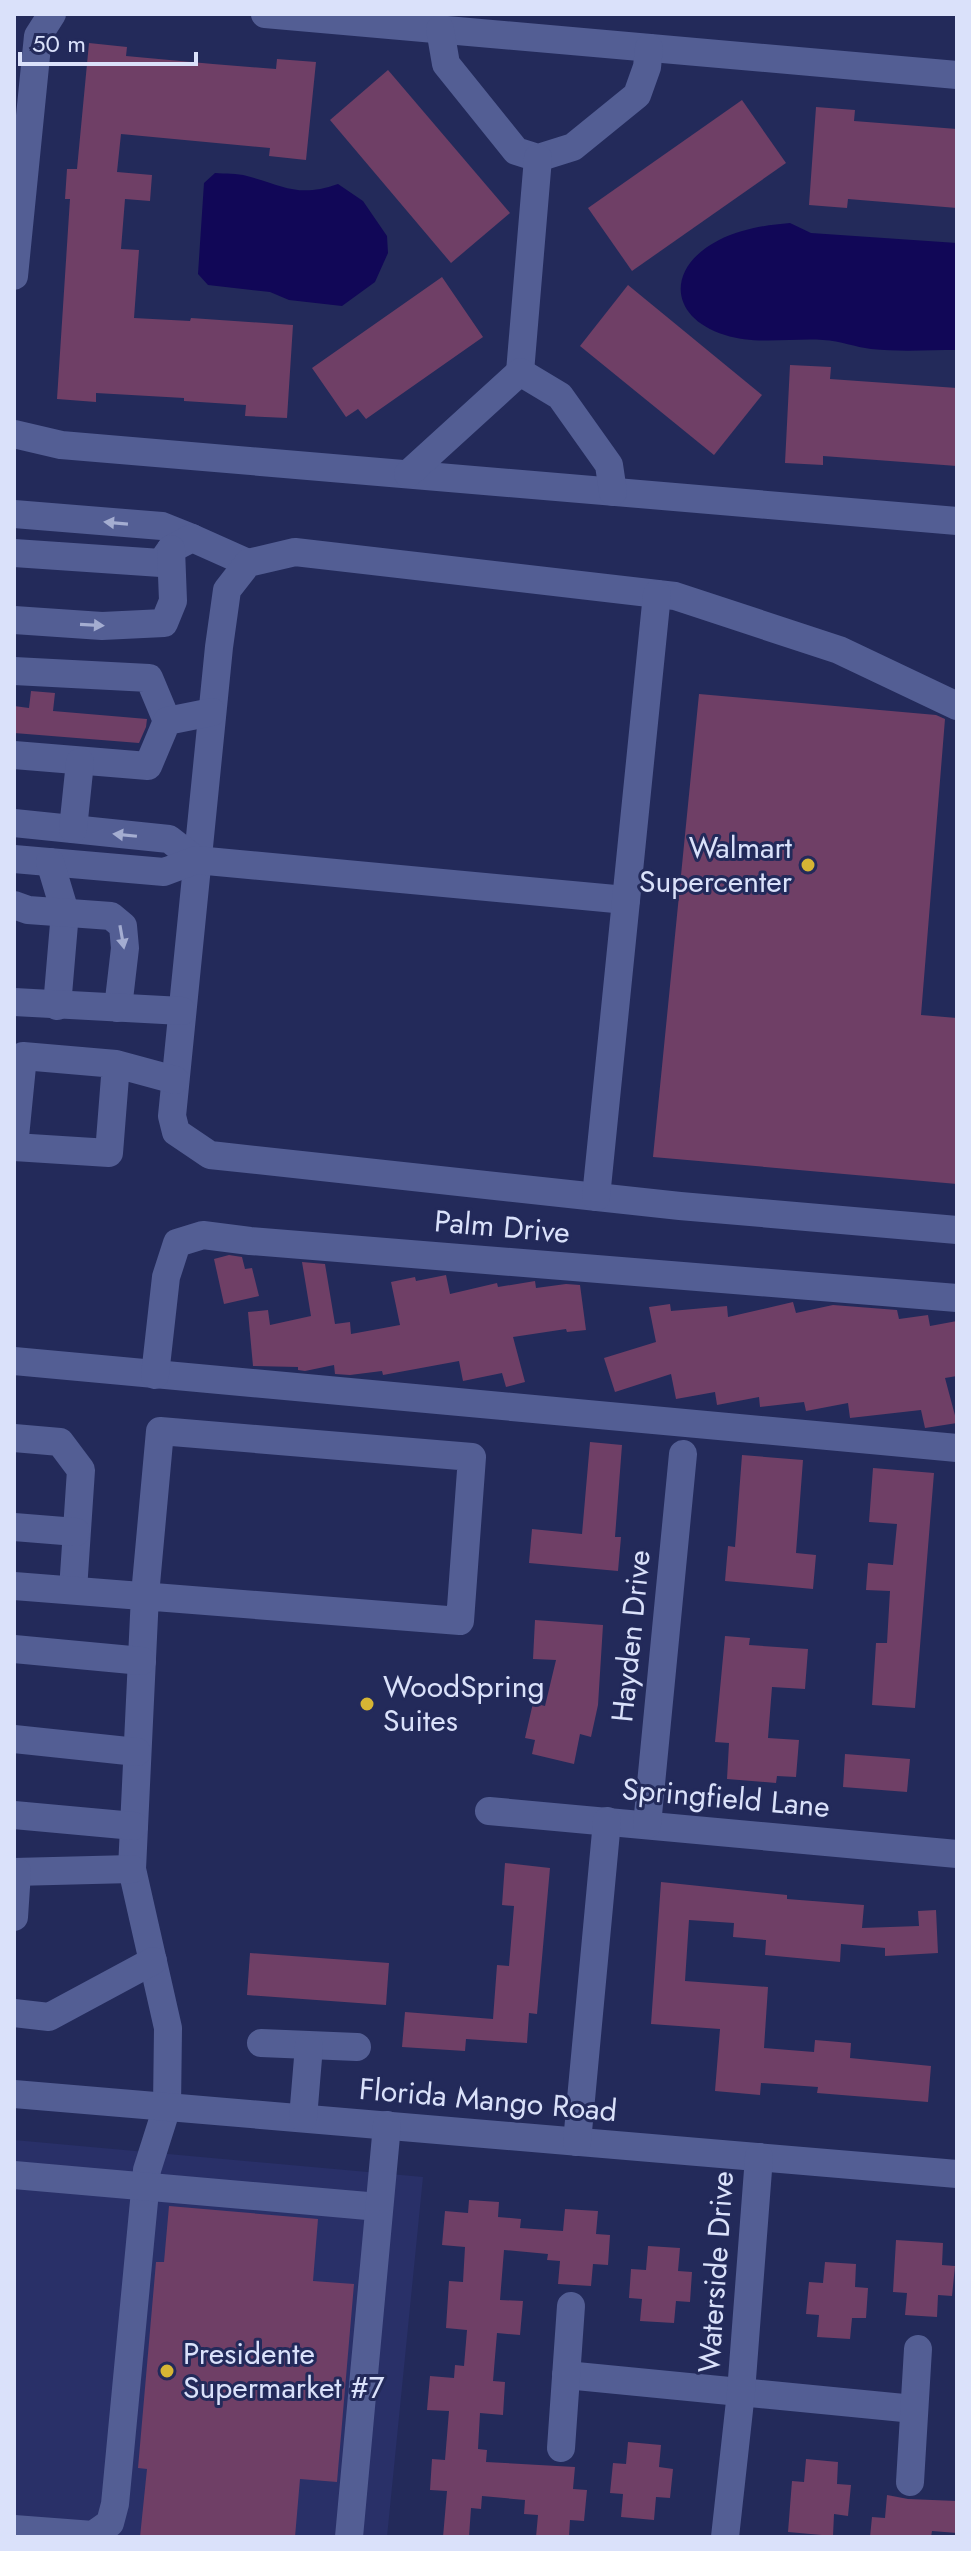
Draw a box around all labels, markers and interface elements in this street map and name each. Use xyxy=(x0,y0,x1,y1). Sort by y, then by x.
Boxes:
scale bar xyxy=(20,16,196,66)
text: 50 m xyxy=(32,26,86,61)
one-way arrow xyxy=(103,516,128,529)
one-way arrow xyxy=(80,619,105,632)
place label: Walmart Supercenter xyxy=(639,826,793,903)
one-way arrow xyxy=(112,828,137,841)
marker: Walmart Supercenter xyxy=(799,856,817,874)
one-way arrow xyxy=(116,925,129,950)
street label: Palm Drive xyxy=(432,1199,572,1254)
street label: Hayden Drive xyxy=(600,1548,661,1724)
place label: WoodSpring Suites xyxy=(383,1665,545,1742)
marker: WoodSpring Suites xyxy=(358,1695,376,1713)
street label: Springfield Lane xyxy=(620,1767,832,1828)
street label: Florida Mango Road xyxy=(357,2067,619,2132)
street label: Waterside Drive xyxy=(687,2170,744,2374)
place label: Presidente Supermarket #7 xyxy=(183,2332,385,2409)
marker: Presidente Supermarket #7 xyxy=(158,2362,176,2380)

